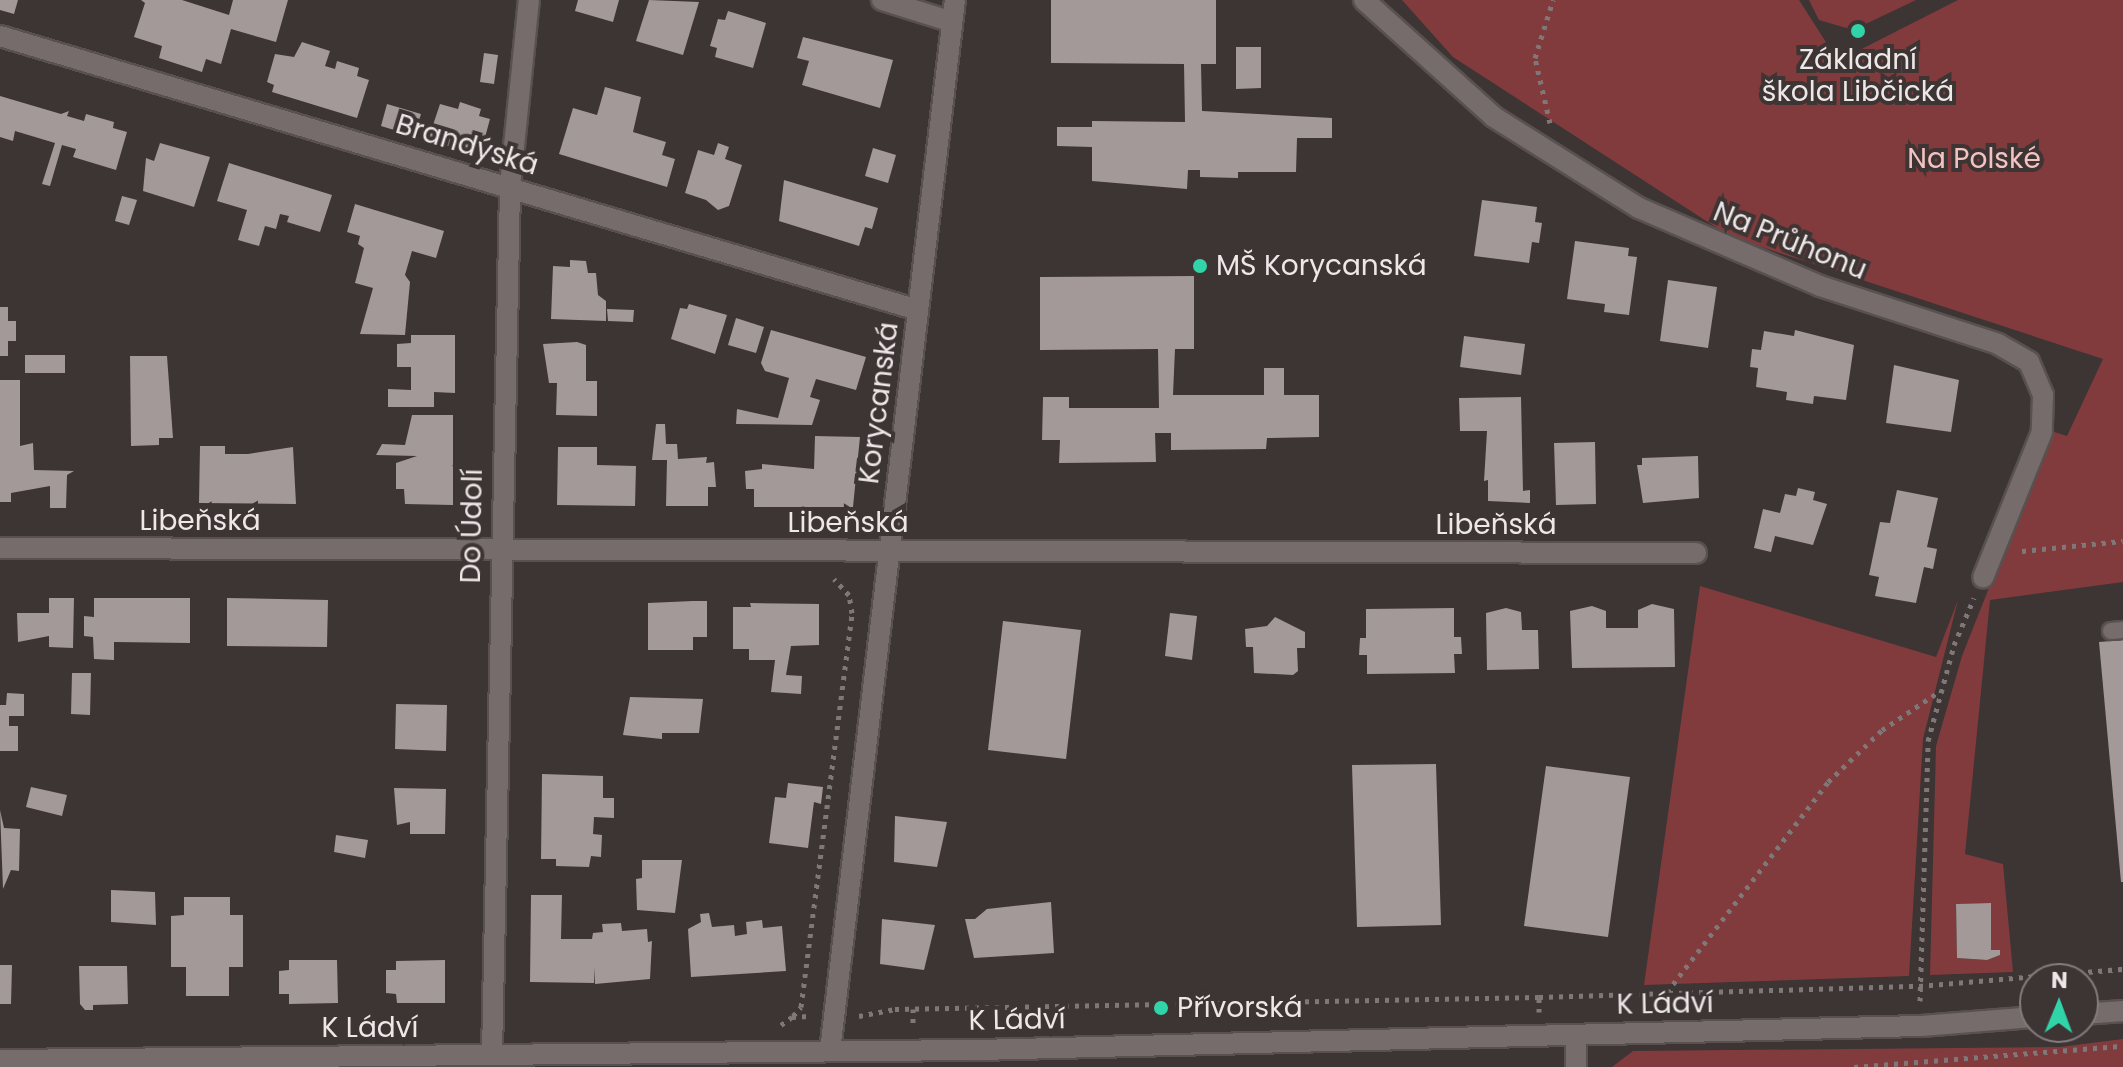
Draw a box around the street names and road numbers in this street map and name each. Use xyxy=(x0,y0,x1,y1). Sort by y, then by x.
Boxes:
street label: Brandýská xyxy=(392,107,542,183)
street label: Na Průhonu xyxy=(1708,195,1872,287)
street label: Korycanská xyxy=(852,320,906,486)
street label: Do Údolí xyxy=(454,468,490,584)
street label: Libeňská xyxy=(139,504,261,538)
street label: Libeňská xyxy=(787,506,909,540)
street label: Libeňská xyxy=(1435,508,1557,542)
street label: K Ládví xyxy=(1616,986,1714,1022)
street label: K Ládví xyxy=(968,1002,1066,1038)
street label: K Ládví xyxy=(322,1011,418,1045)

